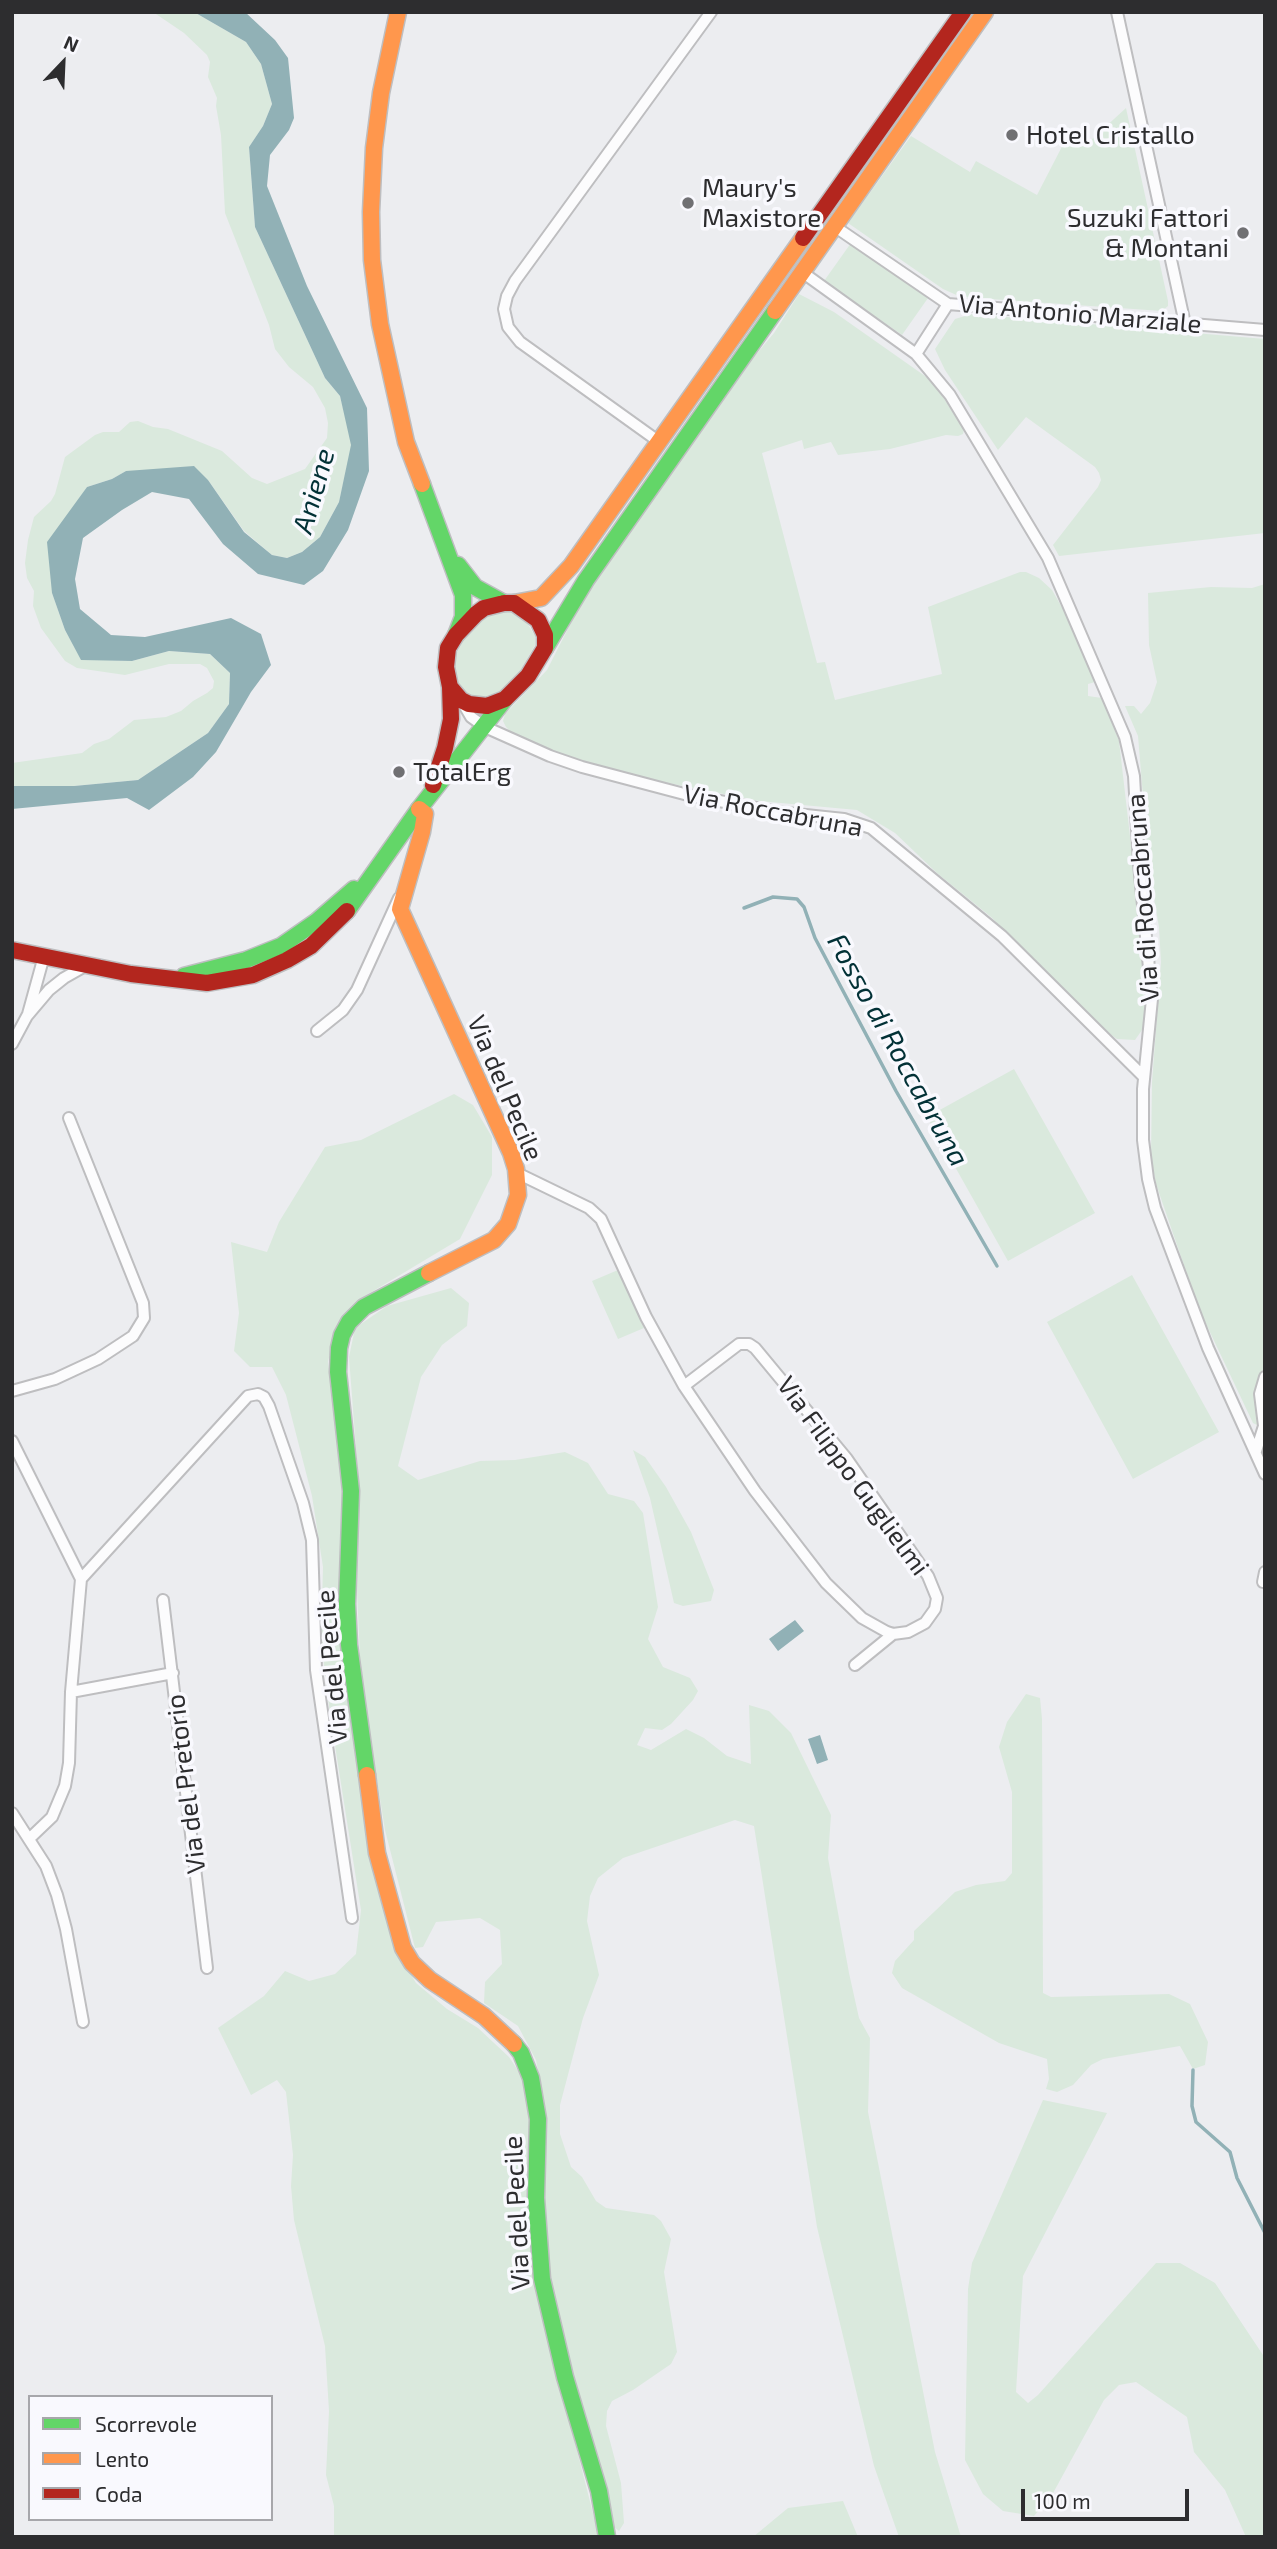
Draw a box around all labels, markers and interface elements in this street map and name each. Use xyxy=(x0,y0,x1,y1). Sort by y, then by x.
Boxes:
north arrow xyxy=(28,28,98,98)
text: N xyxy=(61,30,82,56)
place label: Hotel Cristallo xyxy=(1026,119,1195,151)
marker: Hotel Cristallo xyxy=(1004,127,1020,143)
place label: Maury's Maxistore xyxy=(702,172,821,234)
marker: Maury's Maxistore xyxy=(680,195,696,211)
place label: Suzuki Fattori & Montani xyxy=(1067,202,1229,264)
marker: Suzuki Fattori & Montani xyxy=(1235,225,1251,241)
street label: Via Antonio Marziale xyxy=(957,288,1203,340)
water label: Aniene xyxy=(286,445,342,537)
place label: TotalErg xyxy=(413,756,511,788)
marker: TotalErg xyxy=(391,764,407,780)
street label: Via Roccabruna xyxy=(681,778,865,844)
street label: Via di Roccabruna xyxy=(1120,793,1166,1003)
water label: Fosso di Roccabruna xyxy=(820,928,976,1172)
street label: Via del Pecile xyxy=(460,1011,550,1165)
street label: Via Filippo Guglielmi xyxy=(770,1370,936,1582)
street label: Via del Pecile xyxy=(310,1589,354,1745)
street label: Via del Pretorio xyxy=(160,1693,212,1875)
street label: Via del Pecile xyxy=(497,2135,537,2291)
legend xyxy=(28,2395,273,2521)
text: Scorrevole xyxy=(95,2411,197,2436)
text: Lento xyxy=(95,2446,149,2471)
scale bar xyxy=(1025,2476,1193,2520)
text: Coda xyxy=(95,2481,142,2506)
text: 100 m xyxy=(1034,2488,1091,2513)

